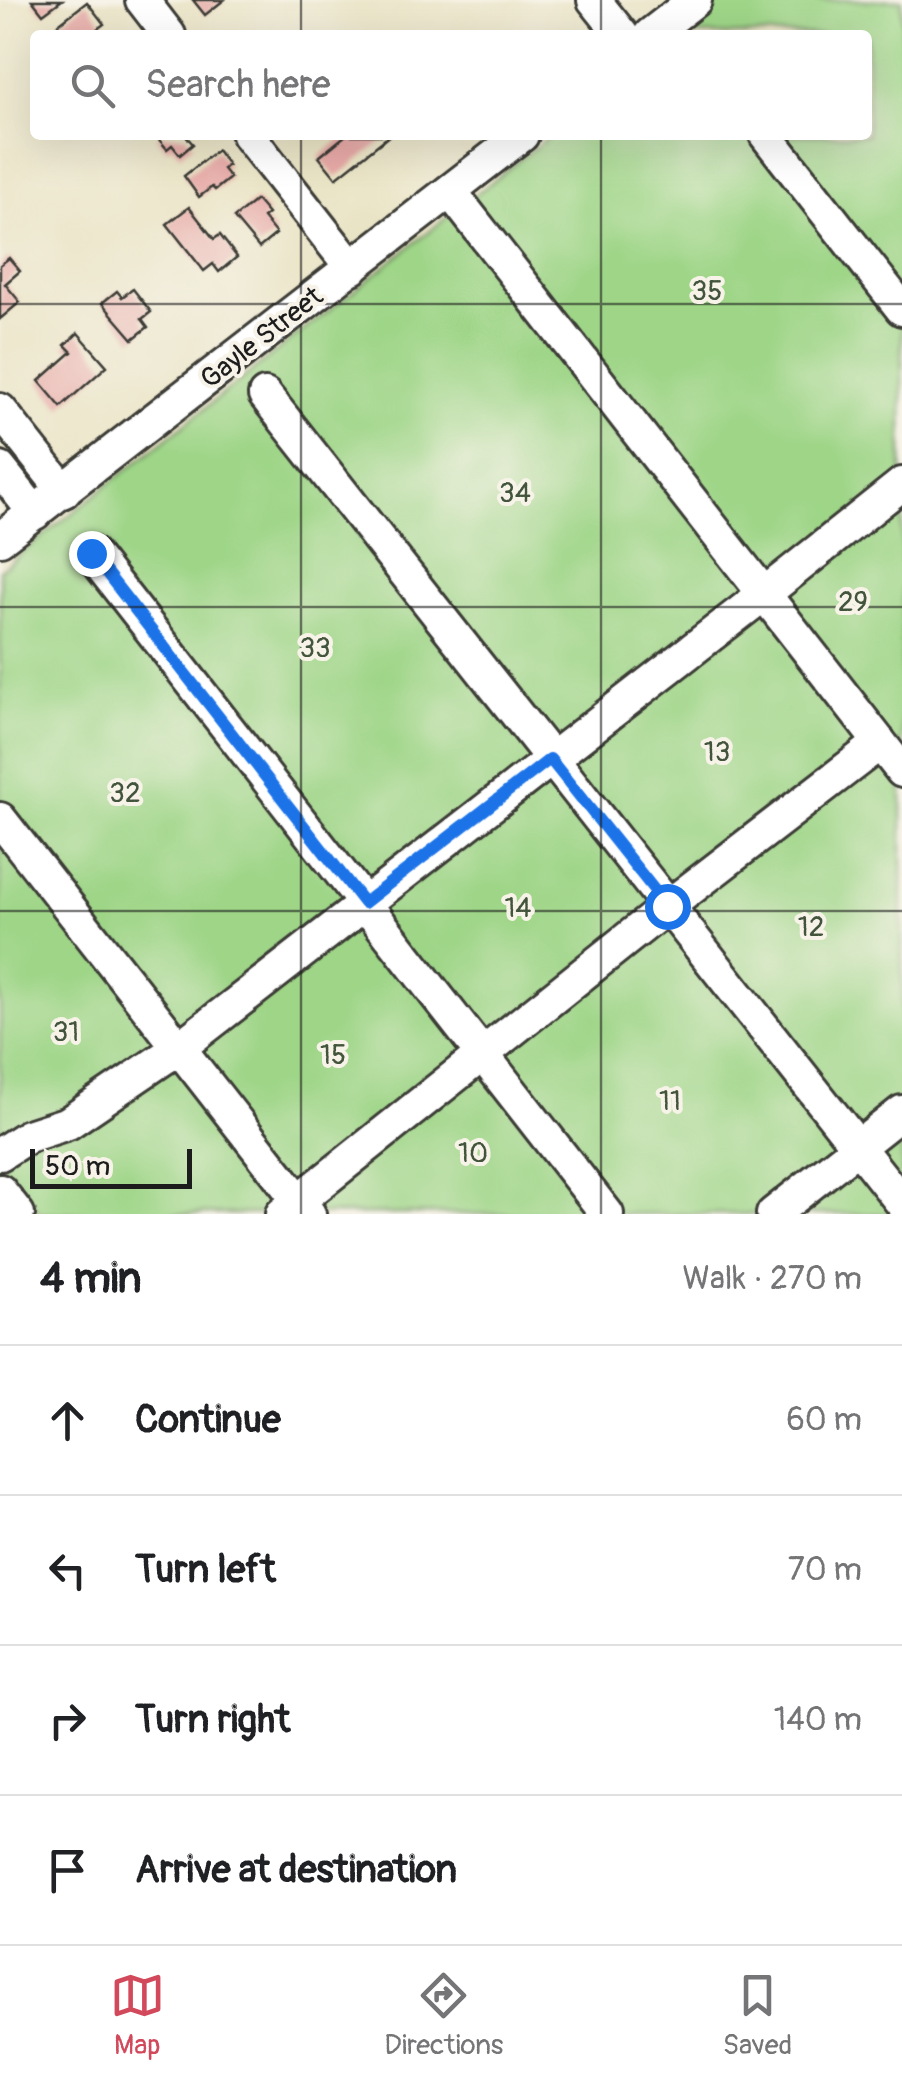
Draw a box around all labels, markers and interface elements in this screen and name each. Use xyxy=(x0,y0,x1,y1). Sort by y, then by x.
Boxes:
search box xyxy=(30,30,872,140)
icon: search xyxy=(65,58,120,113)
text: Search here xyxy=(145,61,331,109)
park label: 35 xyxy=(692,274,722,309)
street label: Gayle Street xyxy=(194,279,331,397)
park label: 34 xyxy=(499,476,531,511)
route end xyxy=(69,531,115,577)
park label: 29 xyxy=(838,585,868,620)
park label: 33 xyxy=(299,631,331,666)
park label: 13 xyxy=(704,735,730,770)
park label: 32 xyxy=(109,776,141,811)
route start xyxy=(645,884,691,930)
park label: 14 xyxy=(504,891,532,926)
park label: 12 xyxy=(798,910,824,945)
park label: 31 xyxy=(53,1015,79,1050)
park label: 15 xyxy=(320,1038,346,1073)
park label: 11 xyxy=(659,1084,681,1119)
park label: 10 xyxy=(458,1136,488,1171)
scale bar xyxy=(30,1144,192,1188)
text: 50 m xyxy=(45,1149,110,1184)
text: 4 min xyxy=(40,1253,142,1305)
text: Walk · 270 m xyxy=(683,1259,862,1299)
icon: ahead xyxy=(40,1393,95,1448)
text: Continue xyxy=(135,1396,281,1444)
text: 60 m xyxy=(786,1400,862,1440)
icon: left xyxy=(40,1543,95,1598)
text: Turn left xyxy=(135,1546,276,1594)
text: 70 m xyxy=(788,1550,862,1590)
icon: right xyxy=(40,1693,95,1748)
text: Turn right xyxy=(135,1696,290,1744)
text: 140 m xyxy=(774,1700,862,1740)
icon: arrive xyxy=(40,1843,95,1898)
text: Arrive at destination xyxy=(135,1846,457,1894)
tab: Map xyxy=(110,1968,165,2063)
tab: Directions xyxy=(384,1968,503,2063)
tab: Saved xyxy=(723,1968,792,2063)

